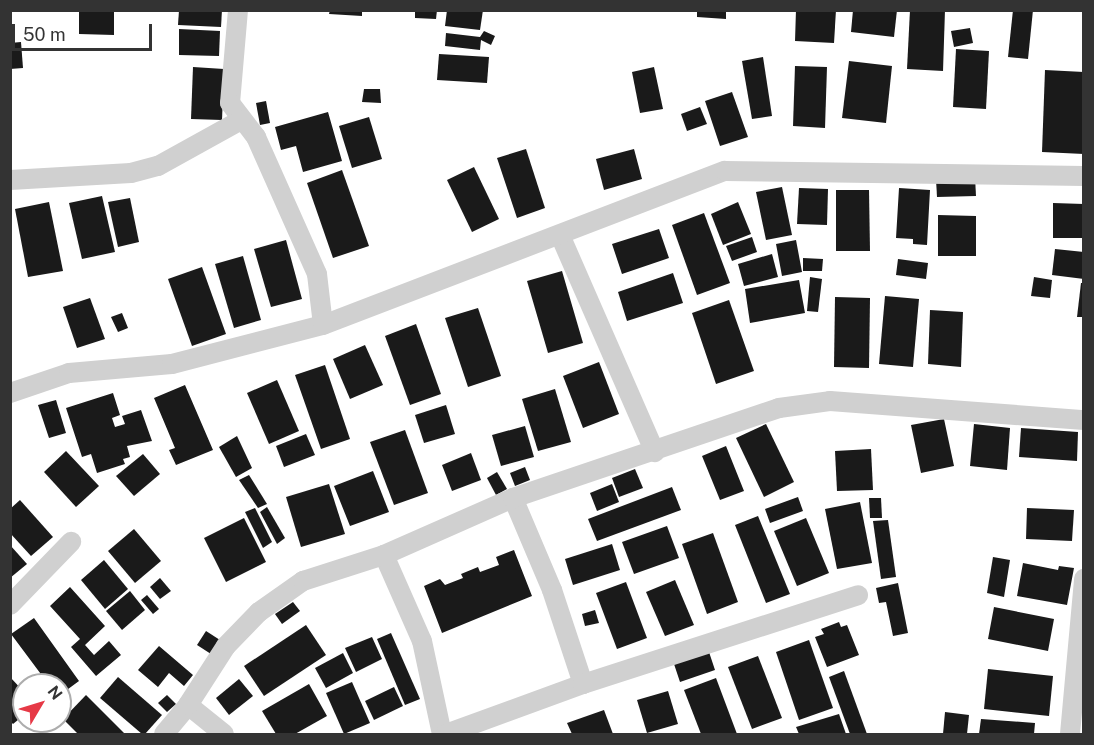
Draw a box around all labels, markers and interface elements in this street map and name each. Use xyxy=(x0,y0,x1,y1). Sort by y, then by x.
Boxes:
scale bar xyxy=(15,12,154,50)
text: 50 m xyxy=(23,24,66,45)
north arrow xyxy=(12,673,72,733)
text: N xyxy=(44,682,66,704)

